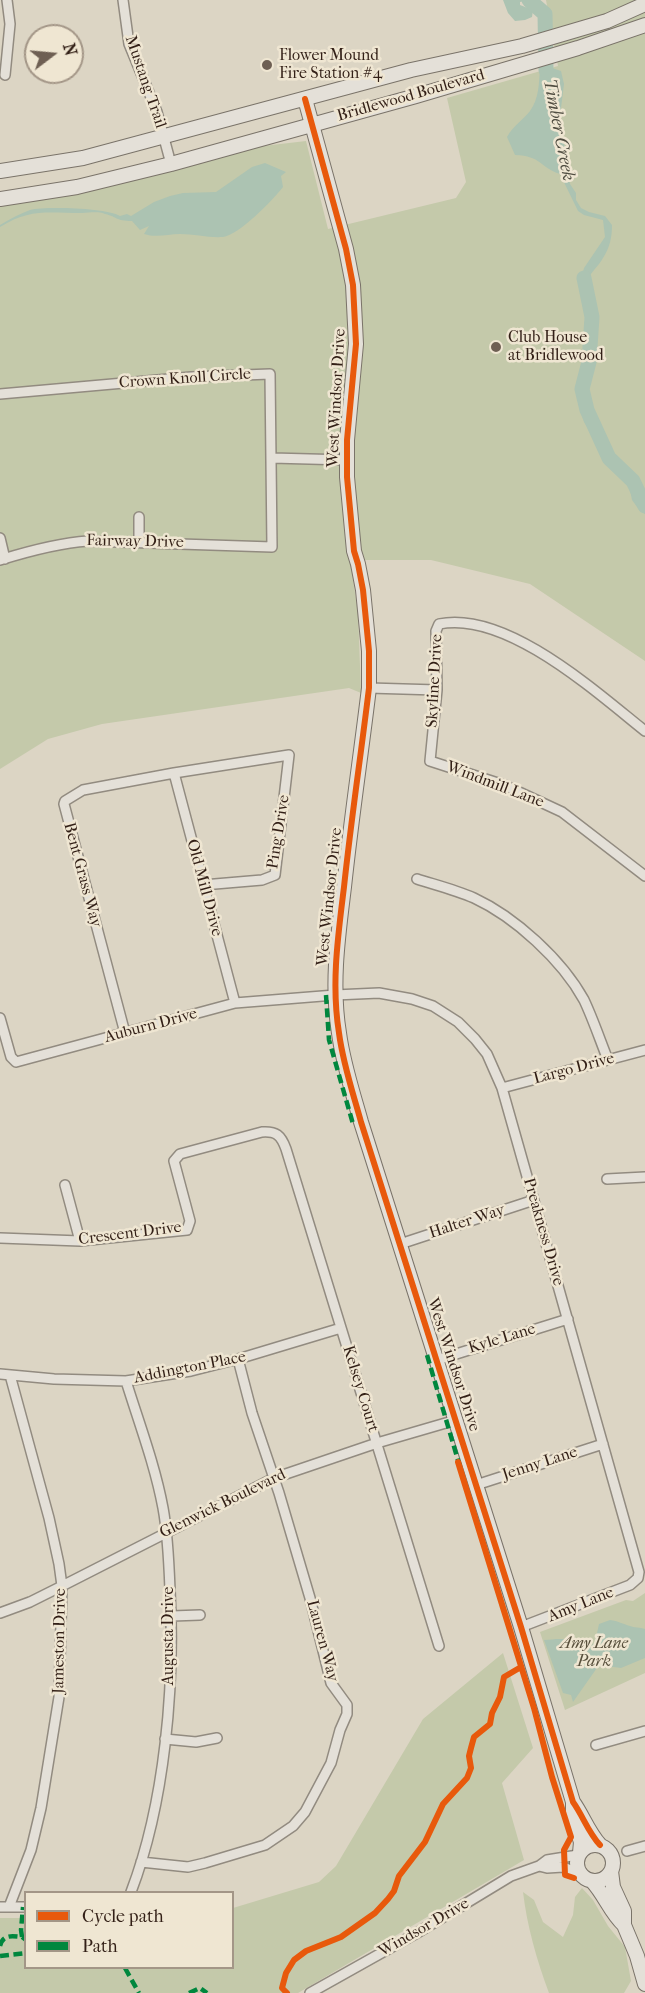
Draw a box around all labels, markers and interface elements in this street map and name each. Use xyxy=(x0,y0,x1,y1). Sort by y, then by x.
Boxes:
north arrow xyxy=(24,24,84,84)
street label: Mustang Trail xyxy=(120,33,170,131)
text: N xyxy=(59,41,81,58)
place label: Flower Mound Fire Station #4 xyxy=(279,46,382,84)
marker: Flower Mound Fire Station #4 xyxy=(260,58,274,72)
street label: Bridlewood Boulevard xyxy=(335,66,487,126)
water label: Timber Creek xyxy=(538,77,578,183)
street label: West Windsor Drive xyxy=(324,328,350,468)
place label: Club House at Bridlewood xyxy=(508,328,604,366)
marker: Club House at Bridlewood xyxy=(489,340,503,354)
street label: Crown Knoll Circle xyxy=(118,365,252,393)
street label: Fairway Drive xyxy=(86,532,184,552)
street label: Skyline Drive xyxy=(423,634,447,728)
street label: Windmill Lane xyxy=(444,758,546,812)
street label: Ping Drive xyxy=(264,794,294,870)
street label: Bent Grass Way xyxy=(59,821,105,929)
street label: West Windsor Drive xyxy=(313,827,347,967)
street label: Old Mill Drive xyxy=(182,837,226,939)
street label: Auburn Drive xyxy=(103,1004,199,1048)
street label: Largo Drive xyxy=(531,1049,617,1089)
street label: Preakness Drive xyxy=(518,1176,568,1288)
street label: Halter Way xyxy=(427,1201,507,1243)
street label: Crescent Drive xyxy=(77,1218,183,1250)
street label: West Windsor Drive xyxy=(422,1296,484,1434)
street label: Kyle Lane xyxy=(466,1320,538,1358)
street label: Kelsey Court xyxy=(338,1343,382,1435)
street label: Addington Place xyxy=(132,1348,248,1388)
street label: Jenny Lane xyxy=(500,1443,580,1485)
street label: Glenwick Boulevard xyxy=(157,1465,289,1543)
street label: Amy Lane xyxy=(545,1583,617,1627)
street label: Augusta Drive xyxy=(159,1587,179,1685)
street label: Jameston Drive xyxy=(49,1588,71,1694)
street label: Lauren Way xyxy=(302,1598,342,1684)
park label: Amy Lane Park xyxy=(560,1634,628,1672)
legend xyxy=(24,1891,234,1969)
street label: Windsor Drive xyxy=(375,1894,473,1962)
text: Cycle path xyxy=(82,1906,163,1927)
text: Path xyxy=(82,1936,118,1957)

